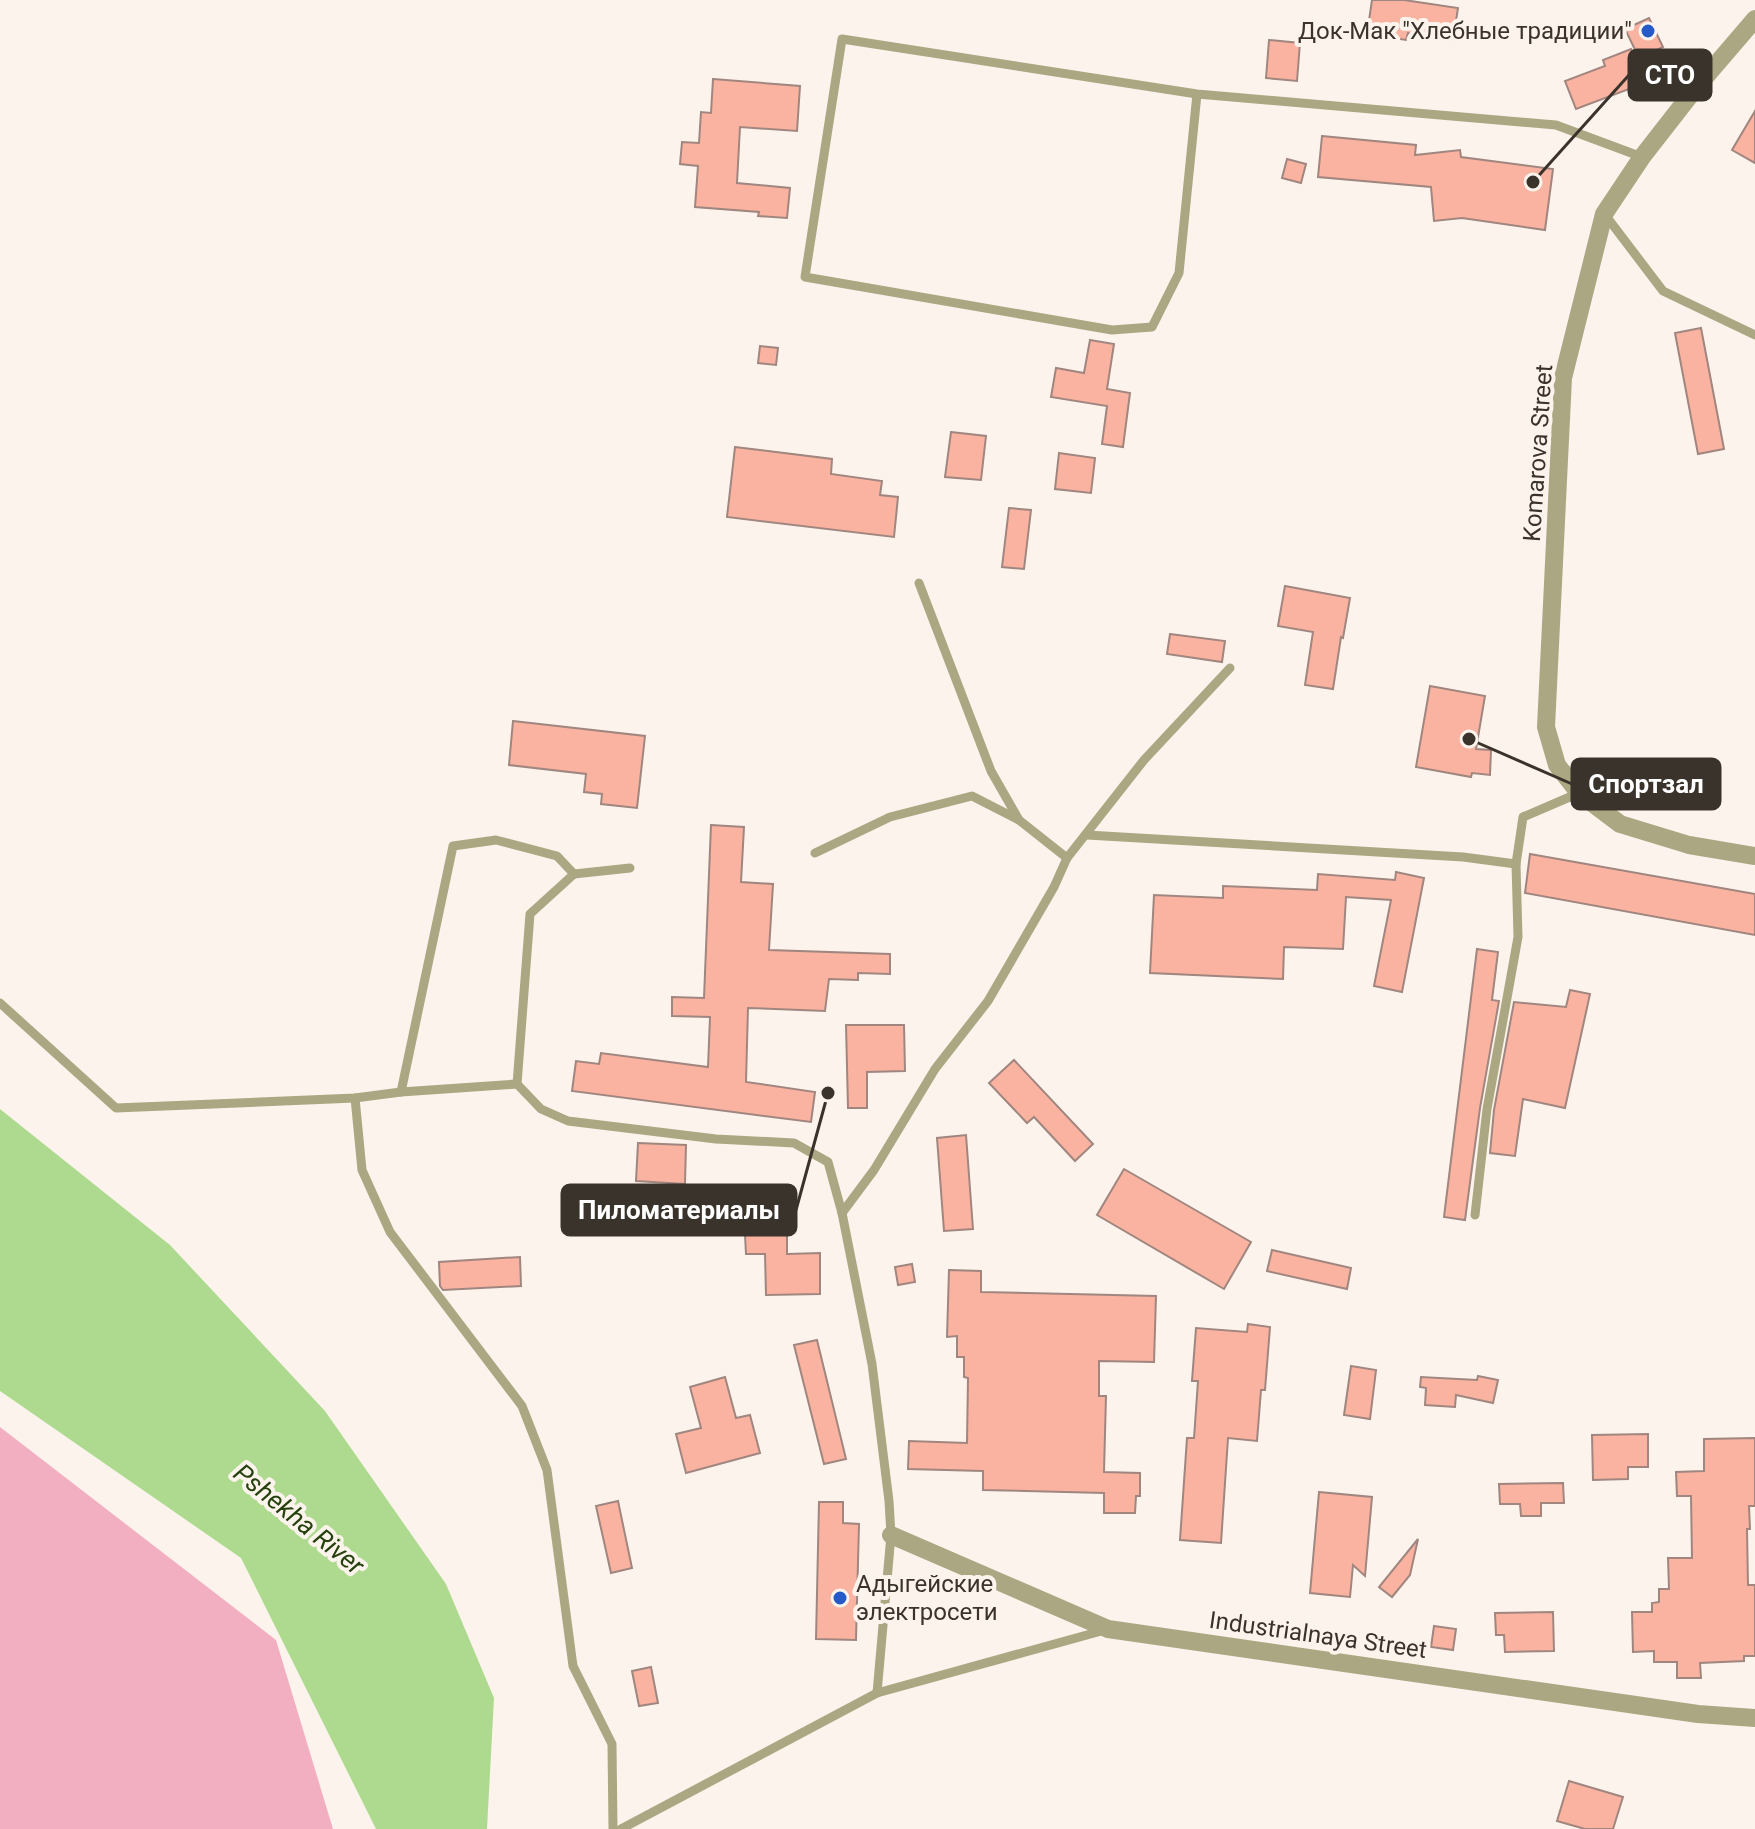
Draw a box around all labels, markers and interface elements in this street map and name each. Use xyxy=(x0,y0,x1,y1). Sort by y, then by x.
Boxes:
place label: Док-Мак "Хлебные традиции" xyxy=(1298,17,1632,45)
marker: Док-Мак "Хлебные традиции" xyxy=(1639,22,1657,40)
callout: СТО xyxy=(1629,50,1711,100)
text: СТО xyxy=(1645,60,1695,90)
street label: Komarova Street xyxy=(1518,363,1558,543)
callout: Спортзал xyxy=(1572,759,1720,809)
text: Спортзал xyxy=(1588,769,1704,799)
callout: Пиломатериалы xyxy=(562,1185,796,1235)
text: Пиломатериалы xyxy=(578,1195,780,1225)
water label: Pshekha River xyxy=(228,1457,371,1581)
place label: Адыгейские электросети xyxy=(856,1570,998,1626)
marker: Адыгейские электросети xyxy=(831,1589,849,1607)
street label: Industrialnaya Street xyxy=(1207,1606,1429,1664)

